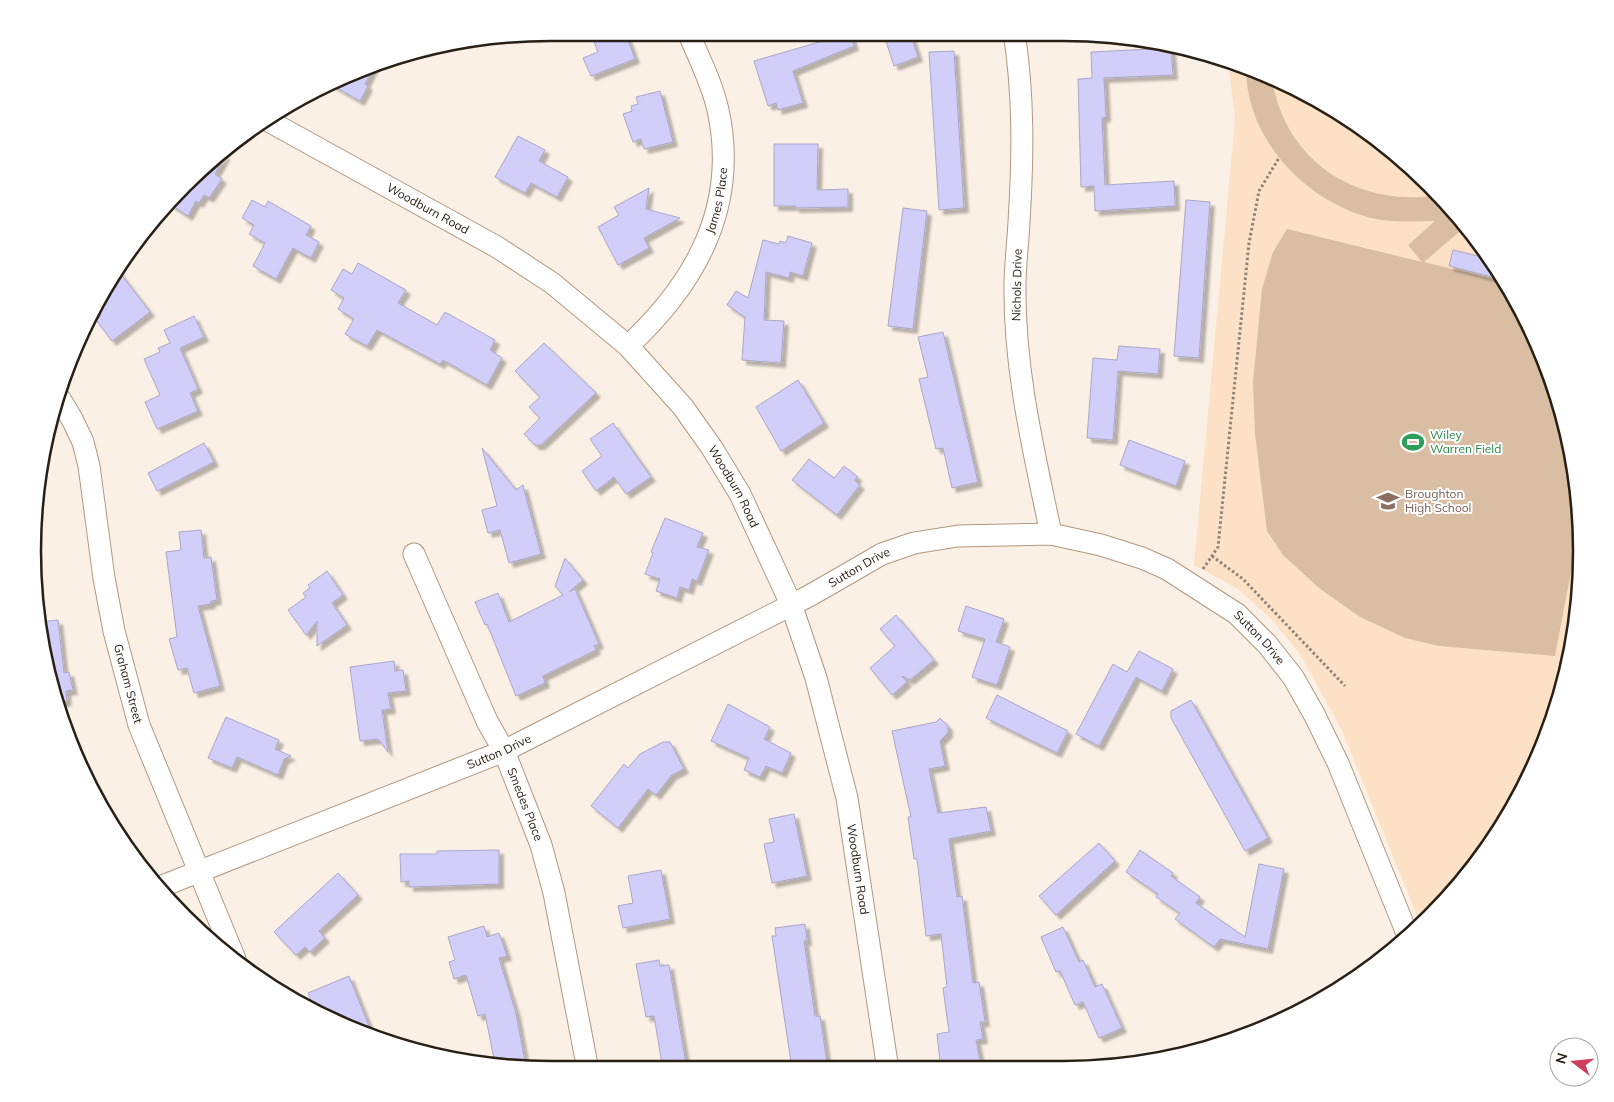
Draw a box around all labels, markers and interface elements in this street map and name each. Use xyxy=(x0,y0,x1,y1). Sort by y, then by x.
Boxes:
street label: James Place xyxy=(702,167,730,236)
street label: Woodburn Road xyxy=(384,180,472,237)
street label: Nichols Drive xyxy=(1008,249,1025,321)
place label: Wiley Warren Field xyxy=(1430,427,1501,456)
sports icon: Wiley Warren Field xyxy=(1400,429,1426,455)
street label: Woodburn Road xyxy=(705,442,762,530)
place label: Broughton High School xyxy=(1405,486,1471,515)
school or university icon: Broughton High School xyxy=(1375,488,1401,514)
street label: Sutton Drive xyxy=(825,544,892,590)
street label: Sutton Drive xyxy=(1231,607,1288,668)
street label: Graham Street xyxy=(111,642,146,725)
street label: Sutton Drive xyxy=(465,731,533,772)
street label: Smedes Place xyxy=(504,765,547,843)
street label: Woodburn Road xyxy=(844,823,872,916)
north arrow xyxy=(1549,1037,1599,1087)
text: N xyxy=(1551,1051,1572,1066)

